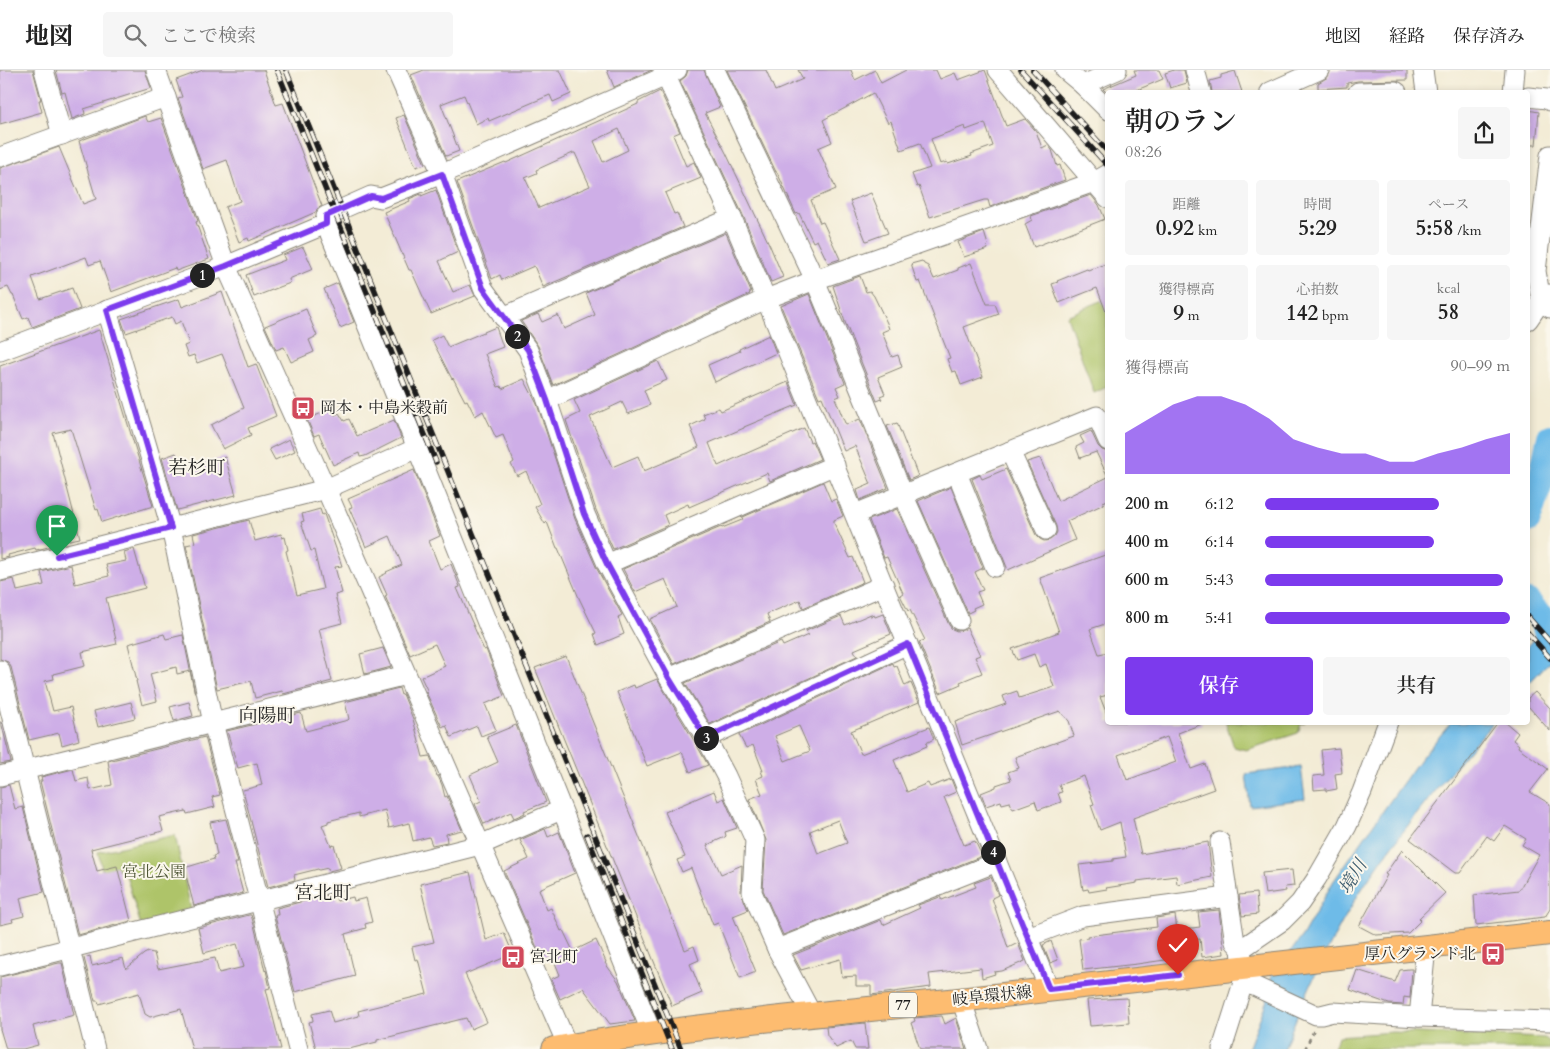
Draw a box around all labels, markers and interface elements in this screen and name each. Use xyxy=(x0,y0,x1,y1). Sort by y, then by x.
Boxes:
search box xyxy=(103,12,453,57)
text: 地図 xyxy=(25,20,73,53)
icon: search xyxy=(121,21,149,49)
text: ここで検索 xyxy=(161,23,256,49)
text: 地図 xyxy=(1325,24,1361,49)
text: 経路 xyxy=(1389,24,1425,49)
text: 保存済み xyxy=(1453,24,1525,49)
text: 朝のラン xyxy=(1125,103,1237,141)
button: share xyxy=(1458,107,1510,159)
text: 08:26 xyxy=(1125,141,1162,163)
text: 距離 xyxy=(1173,195,1201,214)
text: 時間 xyxy=(1304,195,1332,214)
text: ペース xyxy=(1428,195,1469,214)
text: 0.92 xyxy=(1156,214,1194,243)
text: 5:29 xyxy=(1298,214,1337,243)
text: 5:58 xyxy=(1415,214,1454,243)
text: km xyxy=(1194,221,1217,240)
text: /km xyxy=(1454,221,1482,240)
pin: 1 xyxy=(190,262,214,288)
text: 1 xyxy=(199,266,206,285)
text: kcal xyxy=(1437,279,1460,298)
text: 獲得標高 xyxy=(1159,280,1215,299)
text: 心拍数 xyxy=(1297,280,1339,299)
text: 58 xyxy=(1438,298,1459,327)
text: 9 xyxy=(1173,299,1184,328)
text: 142 xyxy=(1286,299,1318,328)
text: m xyxy=(1184,306,1200,325)
text: bpm xyxy=(1318,306,1349,325)
pin: 2 xyxy=(504,324,530,348)
text: 2 xyxy=(514,327,521,346)
text: 90–99 m xyxy=(1451,355,1510,377)
text: 獲得標高 xyxy=(1125,357,1189,379)
bus stop icon: 岡本・中島米穀前 xyxy=(290,395,316,421)
place label: 岡本・中島米穀前 xyxy=(320,397,448,419)
district label: 若杉町 xyxy=(168,455,226,481)
text: 200 m xyxy=(1125,493,1169,515)
text: 6:12 xyxy=(1205,493,1234,515)
pin xyxy=(36,505,78,556)
icon: arrive xyxy=(43,512,71,540)
text: 400 m xyxy=(1125,531,1169,553)
text: 6:14 xyxy=(1205,531,1234,553)
text: 600 m xyxy=(1125,569,1169,591)
text: 5:43 xyxy=(1205,569,1234,591)
text: 800 m xyxy=(1125,607,1169,629)
text: 5:41 xyxy=(1205,607,1234,629)
button: 保存 xyxy=(1125,657,1313,715)
button: 共有 xyxy=(1323,657,1510,715)
district label: 向陽町 xyxy=(238,703,296,729)
pin: 3 xyxy=(694,726,718,750)
text: 3 xyxy=(703,729,710,748)
pin: 4 xyxy=(980,840,1006,864)
text: 4 xyxy=(990,843,997,862)
water label: 境川 xyxy=(1333,853,1374,899)
park label: 宮北公園 xyxy=(122,861,186,883)
district label: 宮北町 xyxy=(294,880,352,906)
pin xyxy=(1157,924,1199,975)
icon: check xyxy=(1164,931,1192,959)
bus stop icon: 厚八グランド北 xyxy=(1480,941,1506,967)
place label: 厚八グランド北 xyxy=(1364,943,1476,965)
bus stop icon: 宮北町 xyxy=(500,944,526,970)
place label: 宮北町 xyxy=(530,946,578,968)
street label: 岐阜環状線 xyxy=(951,981,1033,1011)
road number: 77 xyxy=(889,992,917,1018)

